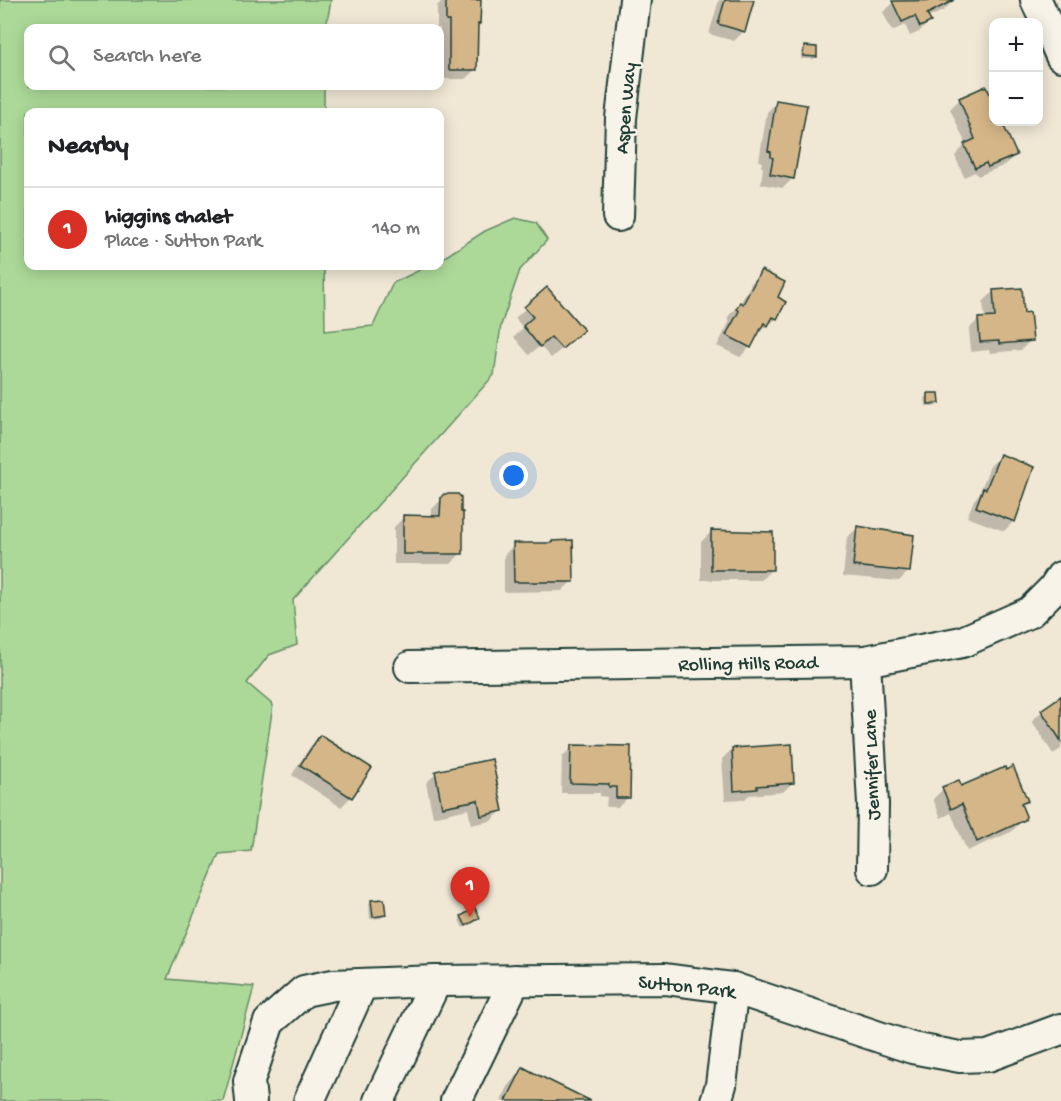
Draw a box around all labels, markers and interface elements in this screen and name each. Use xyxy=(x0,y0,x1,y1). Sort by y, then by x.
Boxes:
map controls xyxy=(989,18,1043,126)
button: + xyxy=(989,18,1043,72)
search box xyxy=(24,24,444,90)
icon: search xyxy=(45,41,78,74)
text: Search here xyxy=(93,44,201,70)
street label: Aspen Way xyxy=(612,62,643,155)
button: − xyxy=(989,72,1043,126)
text: Nearby xyxy=(48,132,129,163)
text: higgins chalet xyxy=(105,205,232,231)
text: 1 xyxy=(63,218,72,241)
text: 140 m xyxy=(372,218,420,241)
text: Place · Sutton Park xyxy=(105,231,262,254)
your location xyxy=(499,461,528,490)
street label: Rolling Hills Road xyxy=(678,653,821,678)
street label: Jennifer Lane xyxy=(860,708,887,821)
pin: 1 xyxy=(450,868,490,917)
street label: Sutton Park xyxy=(637,972,739,1005)

